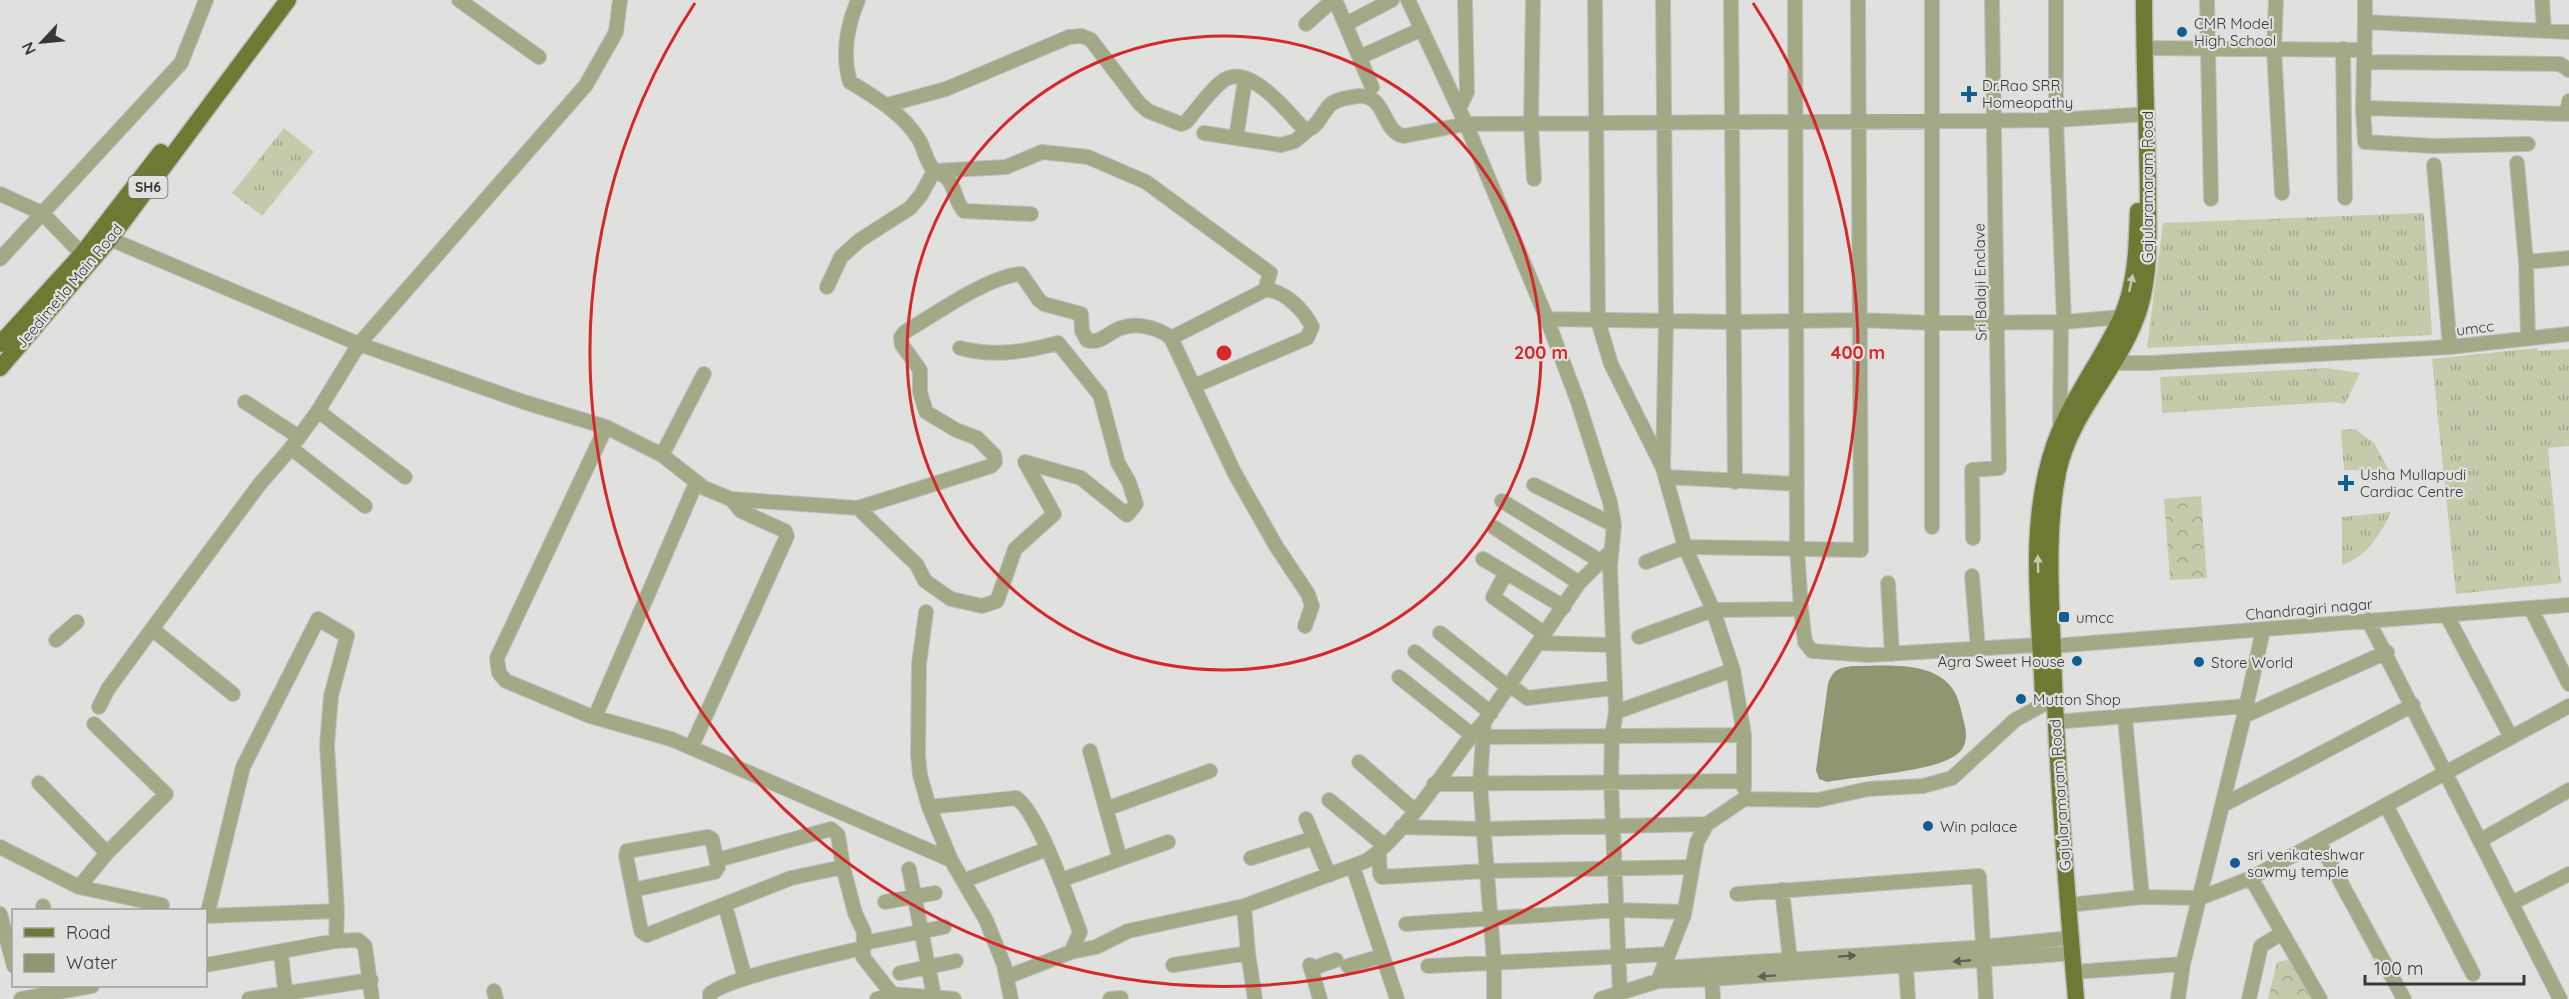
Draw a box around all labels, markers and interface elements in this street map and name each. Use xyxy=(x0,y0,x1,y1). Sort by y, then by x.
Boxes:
north arrow xyxy=(12,12,72,72)
place label: CMR Model High School xyxy=(2194,14,2276,50)
marker: CMR Model High School xyxy=(2175,25,2189,39)
text: N xyxy=(17,39,40,58)
place label: Dr.Rao SRR Homeopathy xyxy=(1982,76,2073,112)
marker: Dr.Rao SRR Homeopathy xyxy=(1960,85,1978,103)
street label: Gajularamaram Road xyxy=(2138,111,2157,263)
road number: SH6 xyxy=(128,176,168,198)
street label: Jeedimetla Main Road xyxy=(11,220,127,352)
street label: Sri Balaji Enclave xyxy=(1969,223,1991,341)
one-way arrow xyxy=(2127,274,2136,293)
street label: umcc xyxy=(2455,316,2495,340)
text: 200 m xyxy=(1514,341,1568,364)
text: 400 m xyxy=(1831,341,1885,364)
centre of rings xyxy=(1214,343,1234,363)
place label: Usha Mullapudi Cardiac Centre xyxy=(2360,465,2466,501)
marker: Usha Mullapudi Cardiac Centre xyxy=(2337,474,2355,492)
one-way arrow xyxy=(2033,554,2043,573)
street label: Chandragiri nagar xyxy=(2245,594,2374,624)
place label: umcc xyxy=(2076,608,2114,627)
marker: umcc xyxy=(2057,610,2071,624)
place label: Agra Sweet House xyxy=(1937,652,2065,671)
place label: Store World xyxy=(2211,653,2293,672)
marker: Agra Sweet House xyxy=(2070,654,2084,668)
marker: Store World xyxy=(2192,655,2206,669)
place label: Mutton Shop xyxy=(2033,690,2121,709)
marker: Mutton Shop xyxy=(2014,692,2028,706)
street label: Gajularamaram Road xyxy=(2045,719,2075,871)
place label: Win palace xyxy=(1940,817,2017,836)
marker: Win palace xyxy=(1921,819,1935,833)
place label: sri venkateshwar sawmy temple xyxy=(2247,845,2365,881)
marker: sri venkateshwar sawmy temple xyxy=(2228,856,2242,870)
legend xyxy=(12,909,207,987)
text: Road xyxy=(66,921,111,944)
scale bar xyxy=(2365,948,2524,986)
text: Water xyxy=(66,951,117,974)
one-way arrow xyxy=(1838,951,1857,961)
one-way arrow xyxy=(1952,956,1971,966)
text: 100 m xyxy=(2374,957,2423,980)
one-way arrow xyxy=(1758,971,1777,980)

